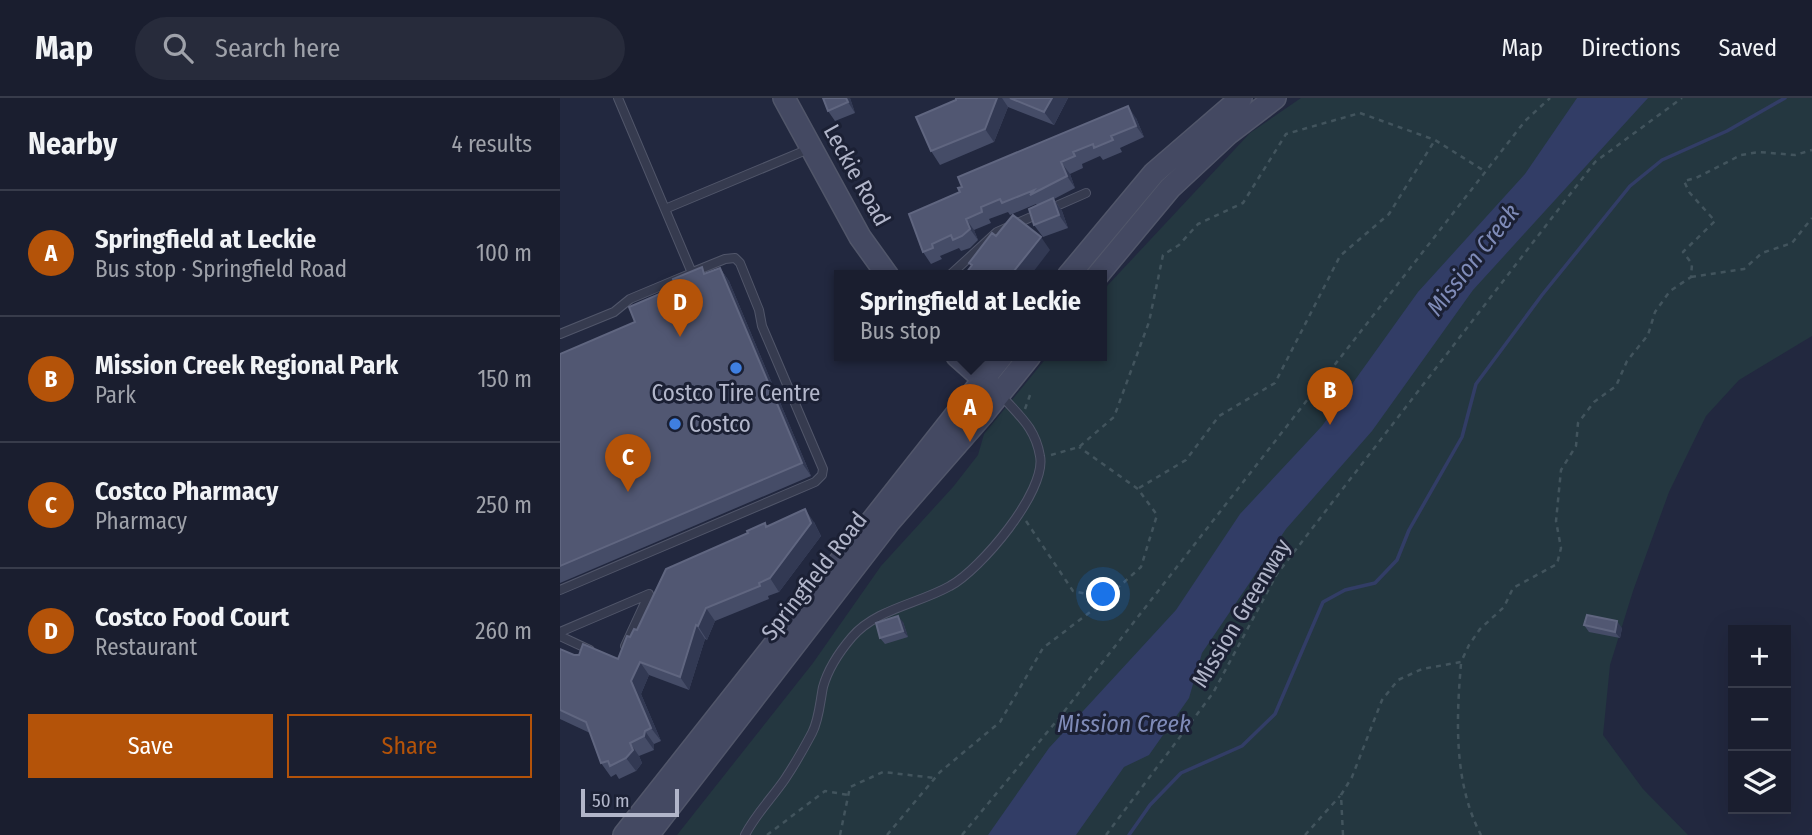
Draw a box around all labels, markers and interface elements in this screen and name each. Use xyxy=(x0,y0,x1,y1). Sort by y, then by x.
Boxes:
search box xyxy=(135,17,625,80)
text: Map xyxy=(35,28,93,68)
icon: search xyxy=(159,29,197,67)
text: Search here xyxy=(215,33,340,64)
text: Map xyxy=(1502,34,1543,62)
text: Directions xyxy=(1581,34,1680,62)
text: Saved xyxy=(1718,34,1777,62)
street label: Leckie Road xyxy=(818,119,896,231)
text: Nearby xyxy=(28,126,117,162)
text: 4 results xyxy=(451,130,532,158)
water label: Mission Creek xyxy=(1421,199,1525,321)
text: Springfield at Leckie xyxy=(95,224,316,255)
text: A xyxy=(45,239,57,267)
text: 100 m xyxy=(476,239,532,267)
text: Bus stop · Springfield Road xyxy=(95,255,347,283)
popup xyxy=(834,270,1107,361)
pin: D xyxy=(657,279,703,337)
text: Springfield at Leckie xyxy=(860,286,1081,317)
text: Bus stop xyxy=(860,317,941,345)
text: Mission Creek Regional Park xyxy=(95,350,398,381)
marker: Costco Tire Centre xyxy=(728,360,744,376)
text: B xyxy=(45,365,57,393)
text: 150 m xyxy=(477,365,532,393)
pin: B xyxy=(1307,367,1353,425)
place label: Costco Tire Centre xyxy=(652,379,820,407)
text: Park xyxy=(95,381,136,409)
pin: A xyxy=(947,384,993,442)
place label: Costco xyxy=(689,410,751,438)
marker: Costco xyxy=(667,416,683,432)
pin: C xyxy=(605,434,651,492)
text: Costco Pharmacy xyxy=(95,476,278,507)
text: C xyxy=(45,491,57,519)
text: 250 m xyxy=(476,491,532,519)
street label: Springfield Road xyxy=(755,506,873,646)
text: Pharmacy xyxy=(95,507,187,535)
street label: Mission Greenway xyxy=(1186,533,1297,692)
your location xyxy=(1086,577,1120,611)
text: Costco Food Court xyxy=(95,602,289,633)
text: D xyxy=(44,617,58,645)
text: 260 m xyxy=(475,617,532,645)
map controls xyxy=(1728,625,1791,814)
button: + xyxy=(1728,625,1791,688)
text: Restaurant xyxy=(95,633,197,661)
button: − xyxy=(1728,688,1791,751)
water label: Mission Creek xyxy=(1057,710,1191,738)
button: Save xyxy=(28,714,273,778)
button: Share xyxy=(287,714,532,778)
button: layers xyxy=(1728,751,1791,814)
scale bar xyxy=(581,786,679,818)
text: 50 m xyxy=(592,789,630,812)

